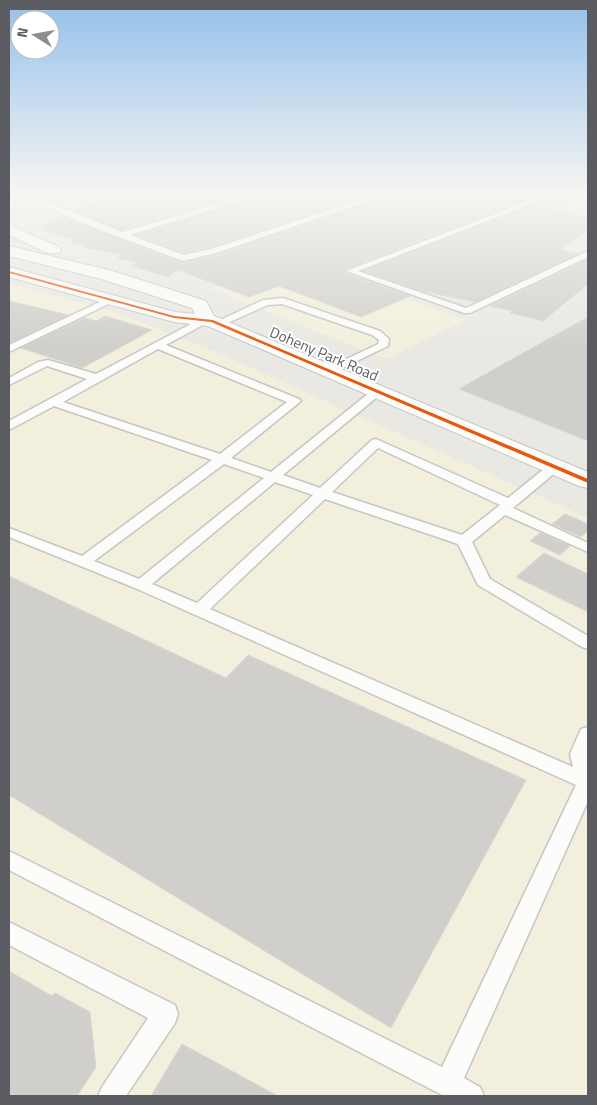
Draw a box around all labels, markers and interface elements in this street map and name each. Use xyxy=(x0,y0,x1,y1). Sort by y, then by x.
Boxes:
north arrow xyxy=(10,10,60,60)
text: N xyxy=(11,26,33,39)
street label: Doheny Park Road xyxy=(266,320,382,387)

